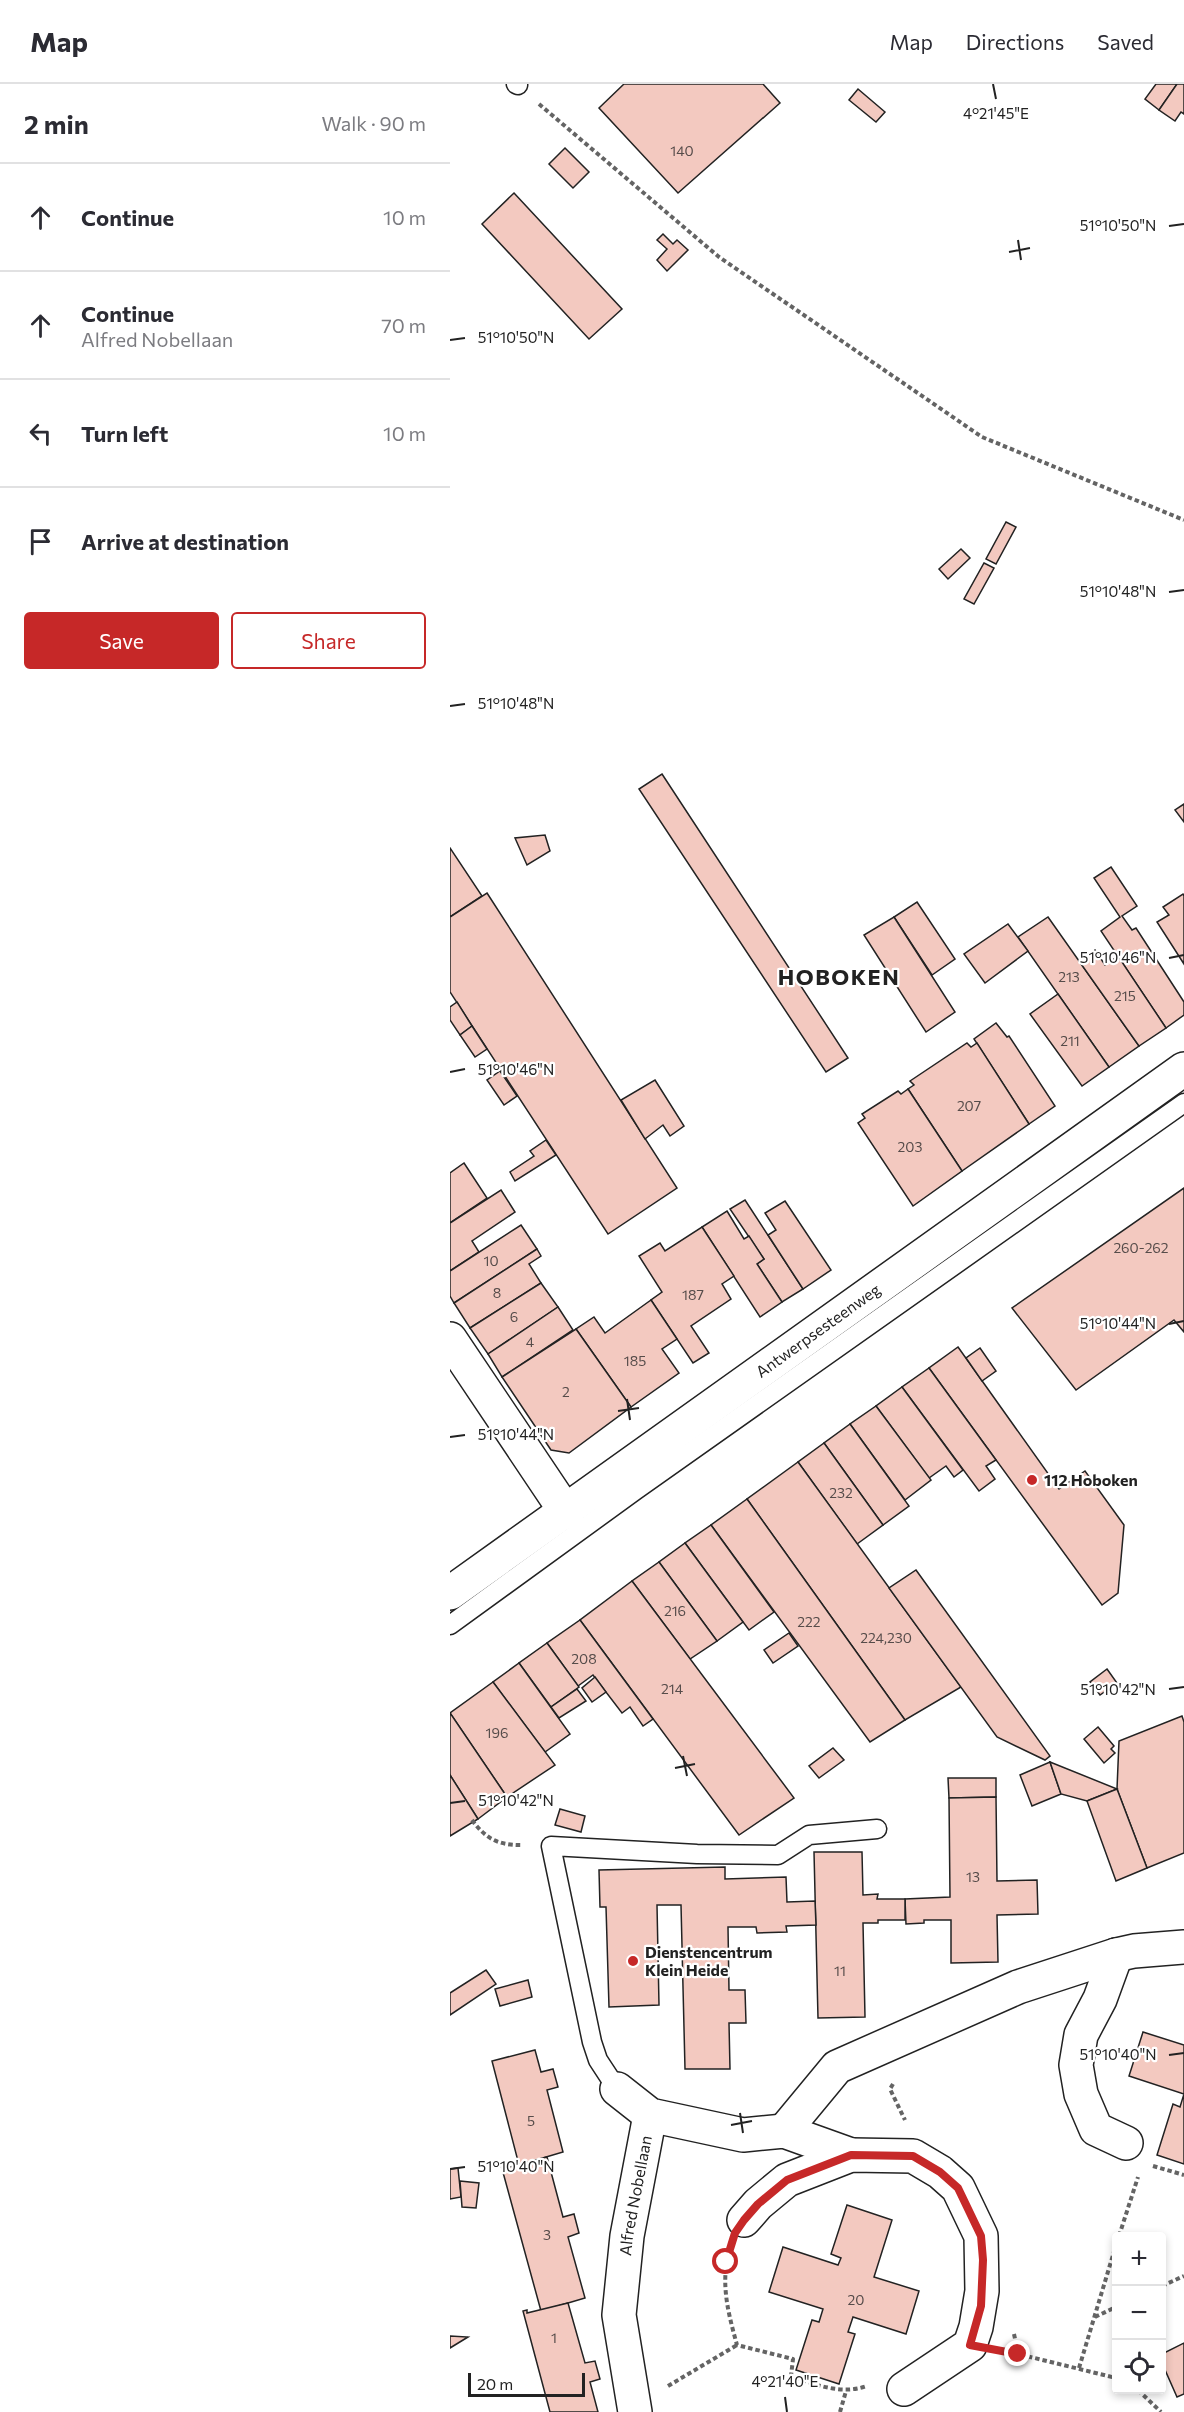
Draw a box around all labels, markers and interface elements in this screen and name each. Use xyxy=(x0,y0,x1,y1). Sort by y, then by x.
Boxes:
text: Map xyxy=(30,24,88,58)
text: Map xyxy=(890,29,933,54)
text: Directions xyxy=(966,29,1064,54)
text: Saved xyxy=(1097,29,1154,54)
text: 4°21'45"E xyxy=(963,104,1029,122)
text: 2 min xyxy=(24,108,89,139)
text: Walk · 90 m xyxy=(321,111,426,135)
house number: 140 xyxy=(670,142,694,159)
icon: ahead xyxy=(24,201,57,234)
text: Continue xyxy=(81,204,174,231)
text: 10 m xyxy=(383,205,426,229)
text: 51°10'50"N xyxy=(1080,216,1156,234)
text: Continue xyxy=(81,300,174,327)
icon: ahead xyxy=(24,309,57,342)
text: 70 m xyxy=(381,313,426,337)
text: Alfred Nobellaan xyxy=(81,327,233,351)
text: 51°10'50"N xyxy=(478,328,554,346)
icon: left xyxy=(24,417,57,450)
text: Turn left xyxy=(81,420,168,447)
text: 10 m xyxy=(383,421,426,445)
icon: arrive xyxy=(24,525,57,558)
text: Arrive at destination xyxy=(81,528,289,555)
text: 51°10'48"N xyxy=(1080,582,1156,600)
button: Save xyxy=(24,612,219,669)
button: Share xyxy=(231,612,426,669)
text: 51°10'48"N xyxy=(478,694,554,712)
text: 51°10'46"N xyxy=(1080,948,1156,966)
district label: HOBOKEN xyxy=(778,963,900,990)
house number: 213 xyxy=(1058,968,1080,985)
house number: 215 xyxy=(1114,987,1136,1004)
house number: 211 xyxy=(1060,1032,1080,1049)
text: 51°10'46"N xyxy=(478,1060,554,1078)
house number: 207 xyxy=(957,1097,981,1114)
house number: 203 xyxy=(898,1138,922,1155)
house number: 260-262 xyxy=(1113,1239,1169,1256)
house number: 10 xyxy=(483,1252,499,1269)
street label: Antwerpsesteenweg xyxy=(752,1279,884,1381)
house number: 8 xyxy=(493,1284,501,1301)
house number: 187 xyxy=(682,1286,704,1303)
house number: 6 xyxy=(510,1308,518,1325)
text: 51°10'44"N xyxy=(1080,1314,1156,1332)
house number: 4 xyxy=(526,1333,535,1350)
house number: 185 xyxy=(624,1352,646,1369)
house number: 2 xyxy=(562,1383,570,1400)
text: 51°10'44"N xyxy=(478,1425,554,1443)
place label: 112 Hoboken xyxy=(1044,1470,1138,1489)
marker: 112 Hoboken xyxy=(1025,1473,1039,1487)
house number: 232 xyxy=(829,1484,853,1501)
house number: 216 xyxy=(664,1602,686,1619)
house number: 222 xyxy=(797,1613,821,1630)
house number: 224,230 xyxy=(860,1629,912,1646)
house number: 208 xyxy=(571,1650,597,1667)
house number: 214 xyxy=(661,1680,684,1697)
text: 51°10'42"N xyxy=(1080,1680,1156,1698)
house number: 196 xyxy=(486,1724,508,1741)
text: 51°10'42"N xyxy=(478,1791,554,1809)
house number: 13 xyxy=(966,1868,980,1885)
place label: Dienstencentrum Klein Heide xyxy=(645,1942,773,1979)
marker: Dienstencentrum Klein Heide xyxy=(626,1954,640,1968)
house number: 11 xyxy=(834,1962,846,1979)
text: 51°10'40"N xyxy=(1079,2045,1157,2063)
house number: 5 xyxy=(527,2112,535,2129)
street label: Alfred Nobellaan xyxy=(615,2134,655,2257)
text: 51°10'40"N xyxy=(477,2157,555,2175)
house number: 3 xyxy=(543,2226,551,2243)
map controls xyxy=(1112,2232,1166,2394)
button: + xyxy=(1112,2232,1166,2286)
route start xyxy=(712,2248,738,2274)
button: − xyxy=(1112,2286,1166,2340)
house number: 20 xyxy=(848,2291,864,2308)
house number: 1 xyxy=(551,2329,557,2346)
route end xyxy=(1004,2340,1030,2366)
button: locate xyxy=(1112,2340,1166,2394)
scale bar xyxy=(468,2370,585,2398)
text: 4°21'40"E xyxy=(751,2372,819,2390)
text: 20 m xyxy=(477,2374,513,2393)

